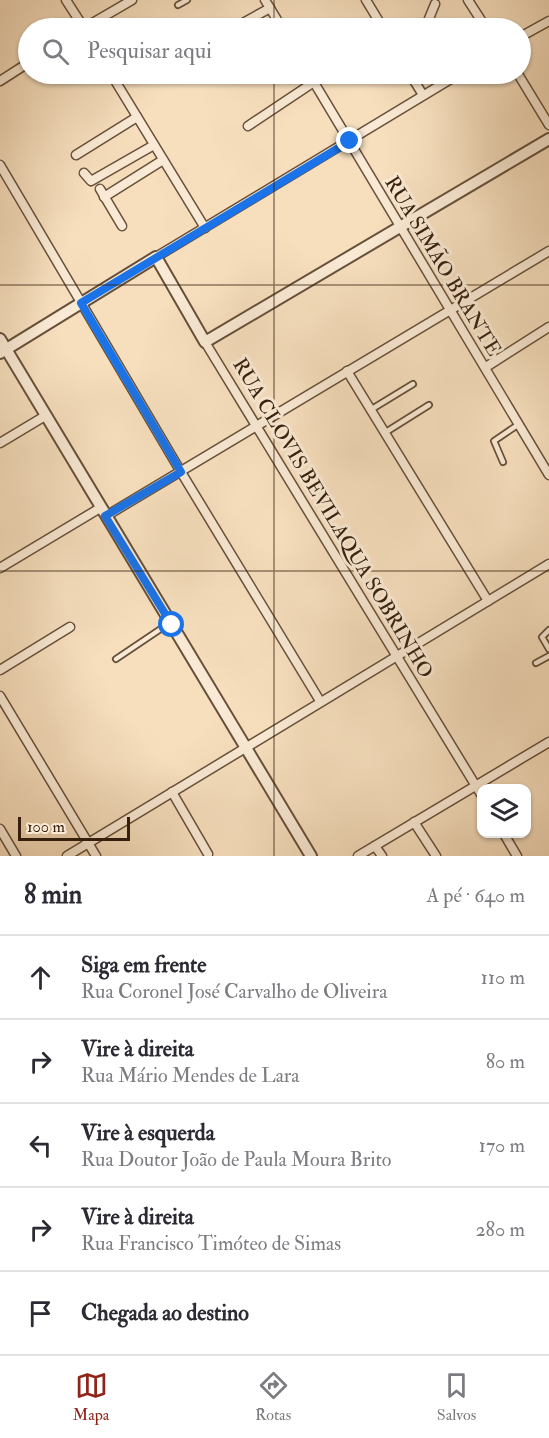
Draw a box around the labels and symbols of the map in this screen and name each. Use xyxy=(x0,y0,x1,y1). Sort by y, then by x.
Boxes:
route end xyxy=(336,127,362,153)
street label: RUA SIMÃO BRANTE xyxy=(379,171,508,361)
street label: RUA CLOVIS BEVILAQUA SOBRINHO xyxy=(227,354,439,682)
route start xyxy=(158,611,184,637)
scale bar xyxy=(18,814,130,842)

